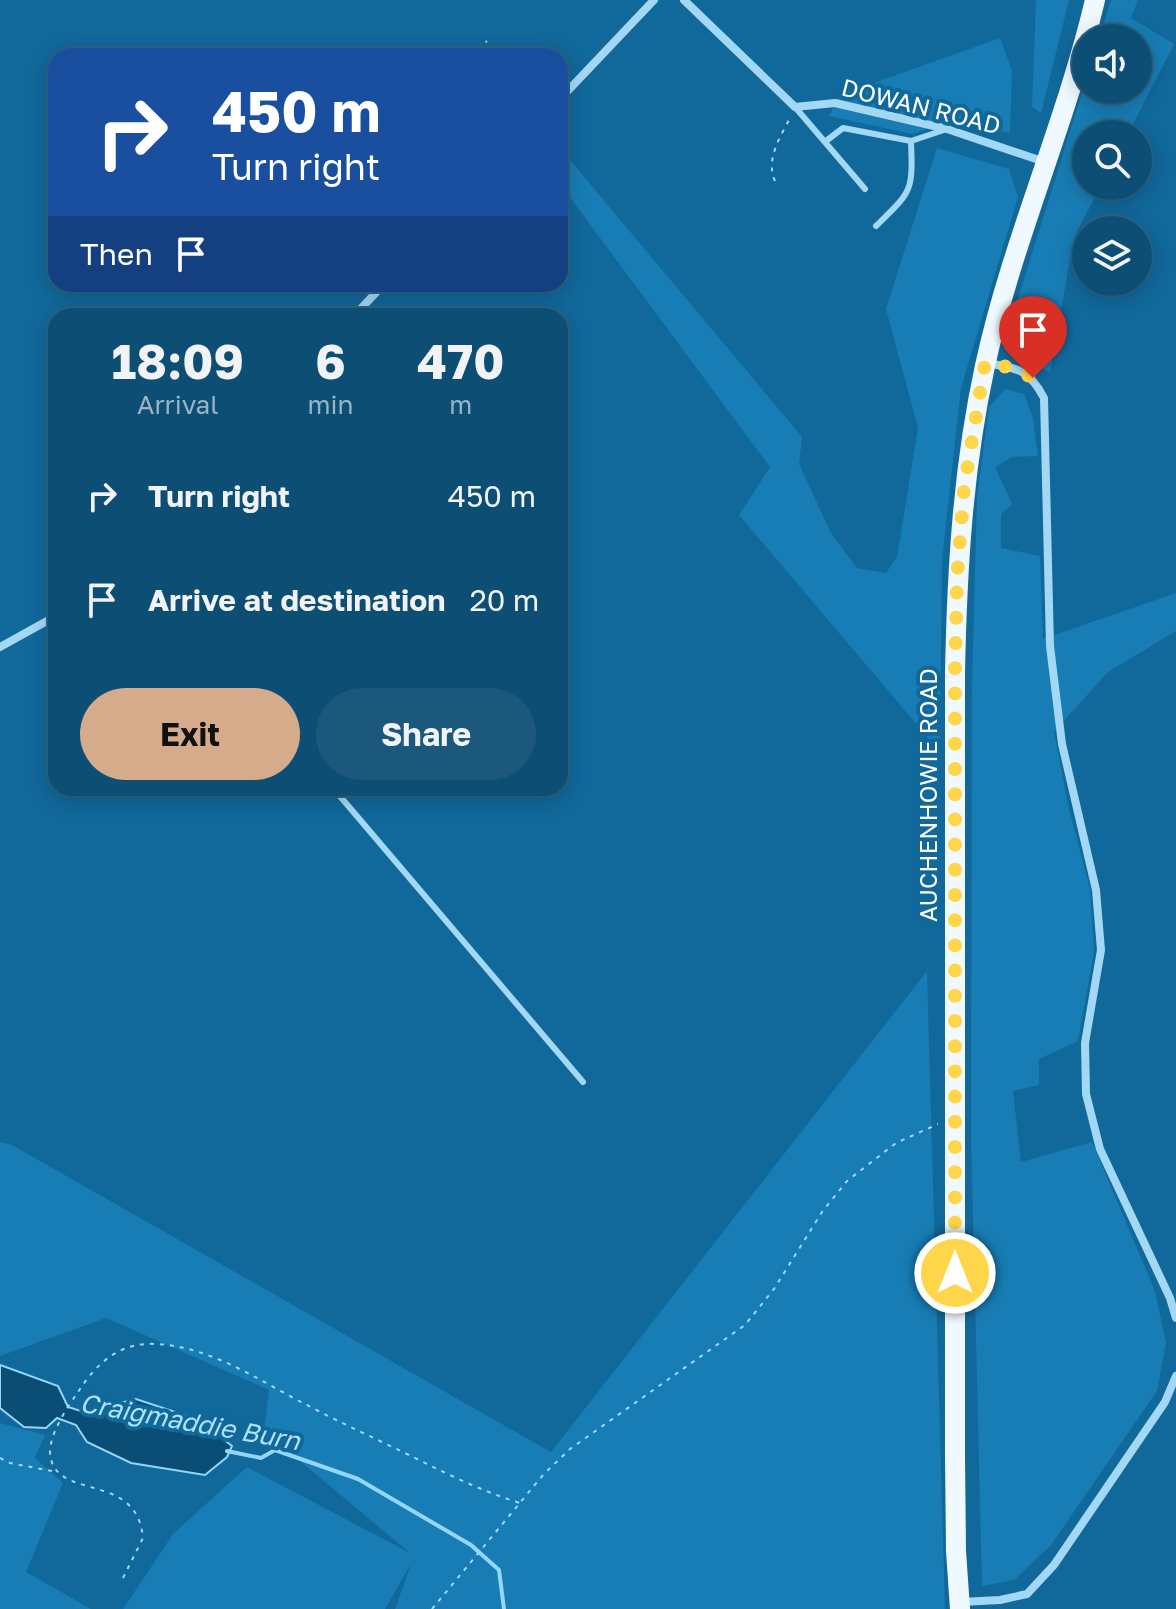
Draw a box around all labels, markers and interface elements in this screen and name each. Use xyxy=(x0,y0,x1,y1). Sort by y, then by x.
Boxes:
map controls xyxy=(1072,24,1152,296)
button: sound xyxy=(1072,24,1152,104)
street label: DOWAN ROAD xyxy=(839,72,1004,139)
text: 450 m xyxy=(212,77,381,144)
icon: right xyxy=(80,80,184,184)
button: search xyxy=(1072,120,1152,200)
text: Turn right xyxy=(212,145,380,188)
button: layers xyxy=(1072,216,1152,296)
icon: arrive xyxy=(169,232,213,276)
text: Then xyxy=(80,236,153,272)
pin xyxy=(999,296,1067,378)
icon: arrive xyxy=(1011,308,1055,352)
text: 18:09 xyxy=(112,332,244,390)
text: 6 xyxy=(315,332,346,390)
text: 470 xyxy=(417,332,504,390)
text: Arrival xyxy=(137,389,219,420)
text: min xyxy=(308,389,354,420)
text: m xyxy=(449,389,472,420)
icon: right xyxy=(80,474,124,518)
text: Turn right xyxy=(148,478,290,514)
text: 450 m xyxy=(448,478,536,514)
icon: arrive xyxy=(80,578,124,622)
text: Arrive at destination xyxy=(148,582,445,618)
text: 20 m xyxy=(469,582,539,618)
street label: AUCHENHOWIE ROAD xyxy=(913,668,942,922)
button: Exit xyxy=(80,688,300,780)
button: Share xyxy=(316,688,536,780)
position arrow xyxy=(913,1231,997,1315)
water label: Craigmaddie Burn xyxy=(78,1387,303,1456)

